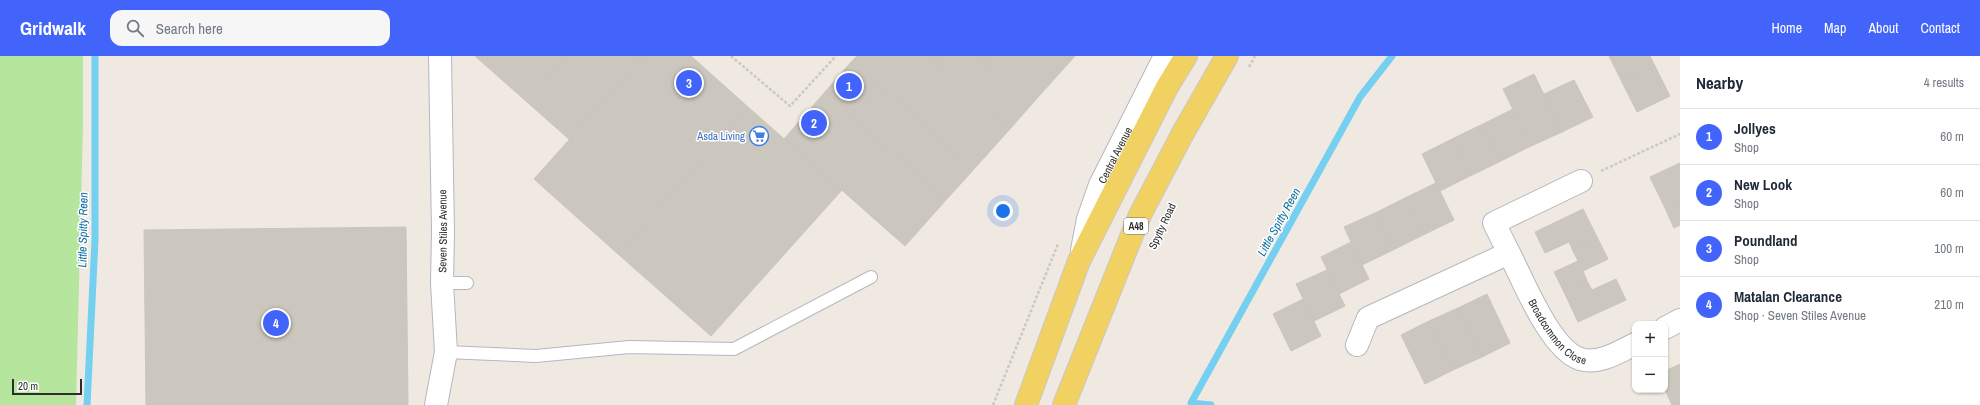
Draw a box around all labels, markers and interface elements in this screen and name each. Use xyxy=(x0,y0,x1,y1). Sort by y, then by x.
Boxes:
search box xyxy=(110,10,390,46)
text: Gridwalk xyxy=(20,15,86,41)
icon: search xyxy=(124,17,146,39)
text: Search here xyxy=(156,18,223,39)
text: Home xyxy=(1771,19,1802,37)
text: Map xyxy=(1824,19,1846,37)
text: About xyxy=(1868,19,1898,37)
text: Contact xyxy=(1920,19,1960,37)
pin: 3 xyxy=(676,68,702,98)
pin: 1 xyxy=(836,71,862,101)
text: Nearby xyxy=(1696,71,1743,94)
text: 4 results xyxy=(1924,74,1964,91)
pin: 2 xyxy=(801,108,827,138)
text: Jollyes xyxy=(1734,118,1776,139)
supermarket icon: Asda Living xyxy=(748,125,770,147)
street label: Central Avenue xyxy=(1095,125,1135,186)
text: 1 xyxy=(1706,128,1712,145)
text: 60 m xyxy=(1940,128,1964,145)
place label: Asda Living xyxy=(696,129,745,143)
text: Shop xyxy=(1734,139,1759,156)
text: New Look xyxy=(1734,174,1792,195)
text: 2 xyxy=(1706,184,1712,201)
text: 60 m xyxy=(1940,184,1964,201)
water label: Little Spitty Reen xyxy=(1254,185,1304,259)
street label: Seven Stiles Avenue xyxy=(435,189,450,273)
water label: Little Spitty Reen xyxy=(74,192,92,268)
text: Shop xyxy=(1734,195,1759,212)
your location xyxy=(993,201,1013,221)
street label: Spytty Road xyxy=(1145,201,1179,251)
road number: A48 xyxy=(1124,218,1148,234)
text: Poundland xyxy=(1734,230,1798,251)
text: 3 xyxy=(1706,240,1712,257)
text: 100 m xyxy=(1934,240,1964,257)
text: Shop xyxy=(1734,251,1759,268)
text: Matalan Clearance xyxy=(1734,286,1842,307)
street label: Broadcommon Close xyxy=(1525,296,1588,367)
text: 4 xyxy=(1706,296,1712,313)
text: 210 m xyxy=(1934,296,1964,313)
text: Shop · Seven Stiles Avenue xyxy=(1734,307,1866,324)
pin: 4 xyxy=(263,308,289,338)
map controls xyxy=(1632,321,1668,393)
button: + xyxy=(1632,321,1668,357)
button: − xyxy=(1632,357,1668,393)
scale bar xyxy=(12,377,82,396)
text: 20 m xyxy=(18,379,38,393)

